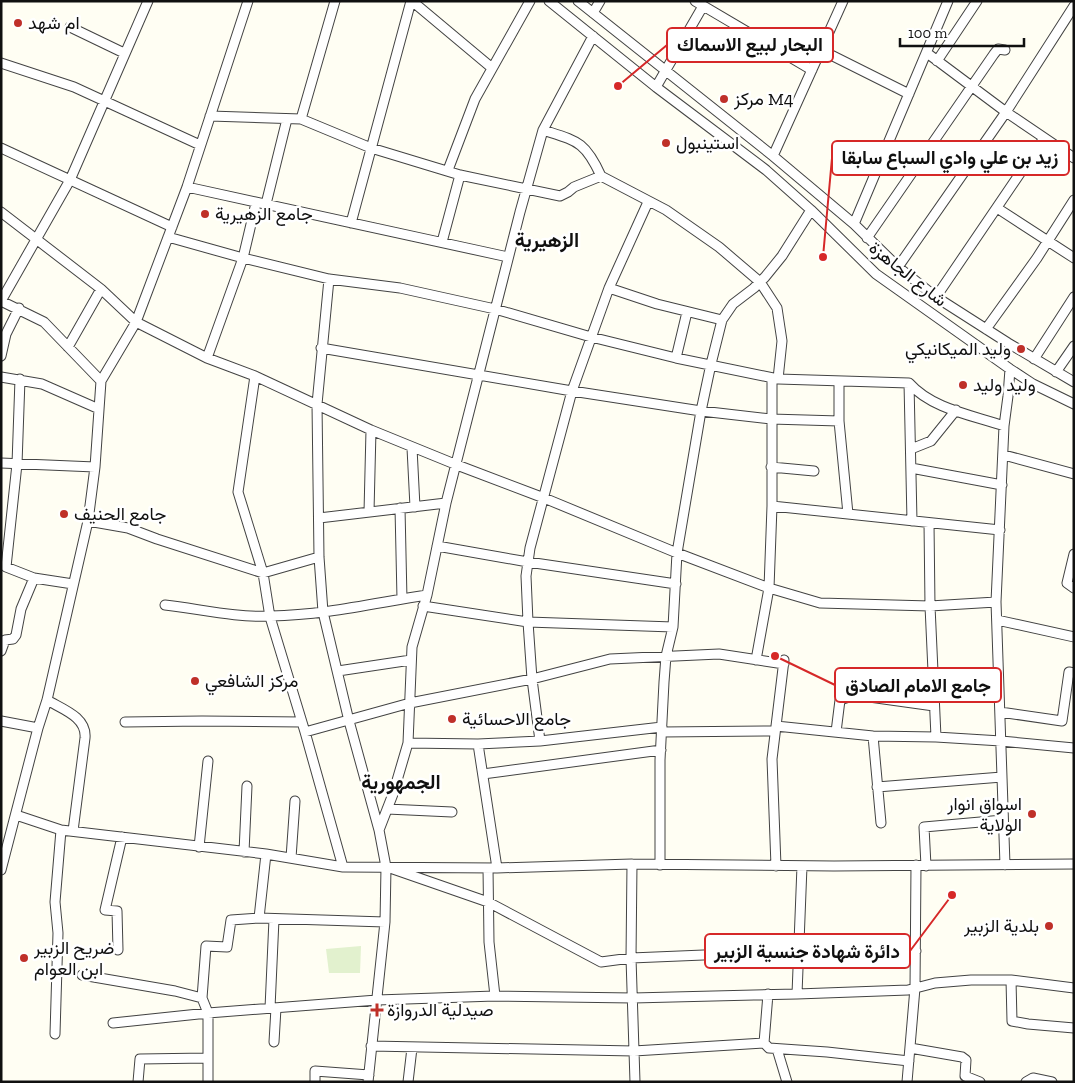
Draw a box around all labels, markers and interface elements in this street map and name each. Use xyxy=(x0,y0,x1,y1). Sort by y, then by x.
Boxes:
place label: ام شهد xyxy=(28,12,80,35)
scale bar xyxy=(900,15,1024,47)
marker: ام شهد xyxy=(12,17,24,29)
text: 100 m xyxy=(908,24,947,42)
callout: البحار لبيع الاسماك xyxy=(667,28,833,62)
text: البحار لبيع الاسماك xyxy=(677,33,823,58)
place label: مركز M4 xyxy=(733,88,794,110)
marker: مركز M4 xyxy=(718,93,730,105)
place label: استينبول xyxy=(676,132,739,154)
marker: استينبول xyxy=(660,137,672,149)
callout: زيد بن علي وادي السباع سابقا xyxy=(832,141,1069,175)
text: زيد بن علي وادي السباع سابقا xyxy=(842,146,1059,174)
place label: جامع الزهيرية xyxy=(215,203,313,226)
marker: جامع الزهيرية xyxy=(199,208,211,220)
district label: الزهيرية xyxy=(515,228,579,253)
street label: شارع الجاهزة xyxy=(864,237,951,312)
place label: وليد الميكانيكي xyxy=(905,338,1011,364)
marker: وليد الميكانيكي xyxy=(1015,343,1027,355)
place label: وليد وليد xyxy=(973,374,1036,396)
marker: وليد وليد xyxy=(957,379,969,391)
place label: جامع الحنيف xyxy=(74,503,166,526)
marker: جامع الحنيف xyxy=(58,508,70,520)
callout: جامع الامام الصادق xyxy=(835,668,1001,702)
place label: مركز الشافعي xyxy=(205,670,298,696)
text: جامع الامام الصادق xyxy=(845,674,991,699)
marker: مركز الشافعي xyxy=(189,675,201,687)
place label: جامع الاحسائية xyxy=(462,708,571,731)
marker: جامع الاحسائية xyxy=(446,713,458,725)
district label: الجمهورية xyxy=(361,770,441,795)
place label: اسواق انوار الولاية xyxy=(946,793,1022,836)
marker: اسواق انوار الولاية xyxy=(1026,808,1038,820)
place label: بلدية الزبير xyxy=(963,915,1039,937)
marker: بلدية الزبير xyxy=(1043,920,1055,932)
callout: دائرة شهادة جنسية الزبير xyxy=(705,934,910,968)
place label: ضريح الزبير ابن العوام xyxy=(33,937,114,981)
text: دائرة شهادة جنسية الزبير xyxy=(713,940,900,964)
marker: ضريح الزبير ابن العوام xyxy=(18,952,30,964)
place label: صيدلية الدروازة xyxy=(387,999,493,1021)
marker: صيدلية الدروازة xyxy=(371,1004,383,1016)

